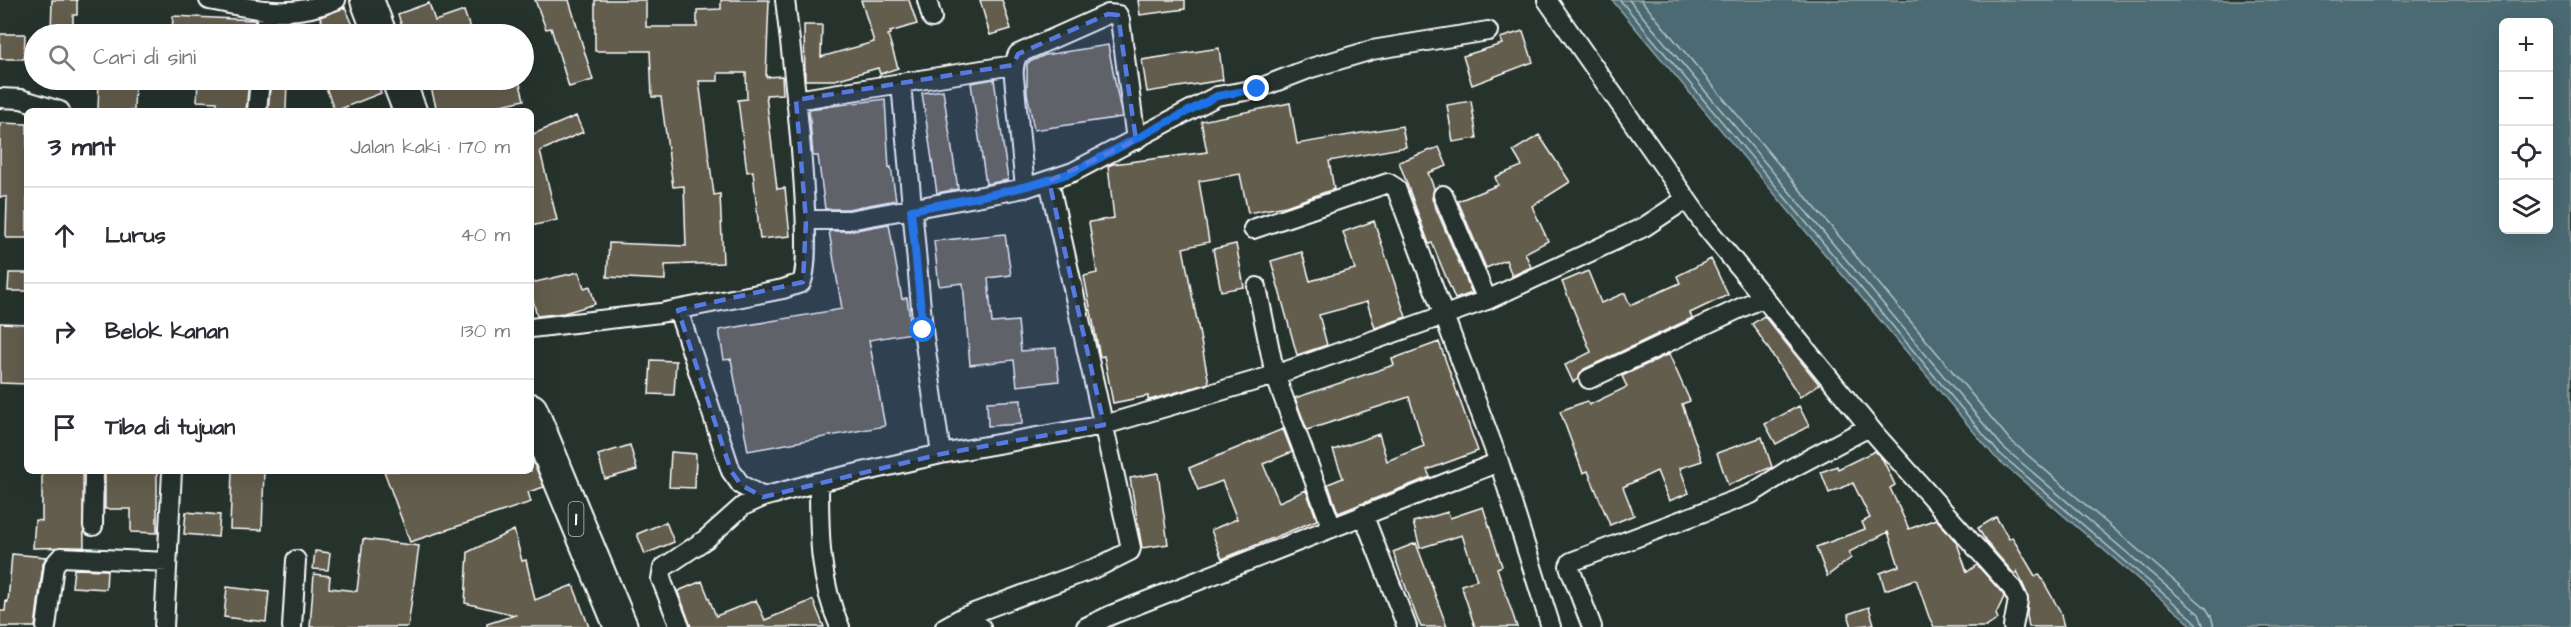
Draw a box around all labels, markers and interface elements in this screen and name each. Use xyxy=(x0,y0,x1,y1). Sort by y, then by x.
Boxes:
map controls xyxy=(2499,18,2553,234)
button: + xyxy=(2499,18,2553,72)
search box xyxy=(24,24,534,90)
icon: search xyxy=(45,41,78,74)
text: Cari di sini xyxy=(93,42,196,73)
button: − xyxy=(2499,72,2553,126)
route end xyxy=(1243,75,1269,101)
button: locate xyxy=(2499,126,2553,180)
text: 3 mnt xyxy=(48,129,115,165)
text: Jalan kaki · 170 m xyxy=(350,133,510,161)
button: layers xyxy=(2499,180,2553,234)
icon: ahead xyxy=(48,219,81,252)
text: Lurus xyxy=(105,220,166,251)
text: 40 m xyxy=(460,221,510,249)
icon: right xyxy=(48,315,81,348)
text: Belok kanan xyxy=(105,316,229,347)
route start xyxy=(909,316,935,342)
text: 130 m xyxy=(461,317,510,345)
icon: arrive xyxy=(48,411,81,444)
text: Tiba di tujuan xyxy=(105,412,235,443)
road number: 1 xyxy=(568,502,584,536)

